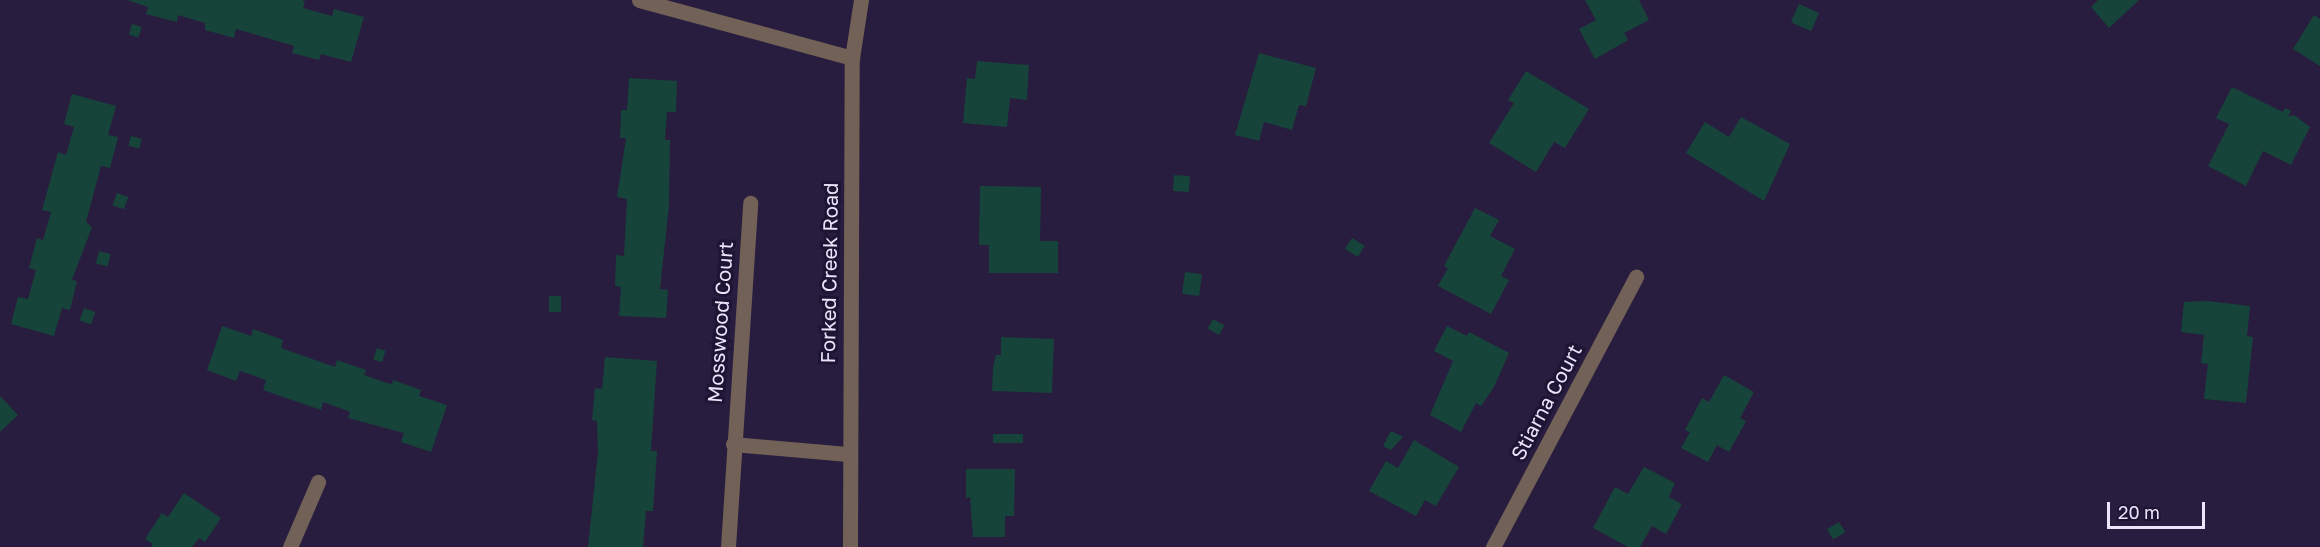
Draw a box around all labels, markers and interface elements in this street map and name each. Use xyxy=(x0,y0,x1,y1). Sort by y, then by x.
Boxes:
street label: Forked Creek Road xyxy=(815,182,843,364)
street label: Mosswood Court xyxy=(702,241,738,403)
street label: Stiarna Court xyxy=(1506,340,1586,464)
scale bar xyxy=(2110,490,2208,528)
text: 20 m xyxy=(2118,501,2160,523)

